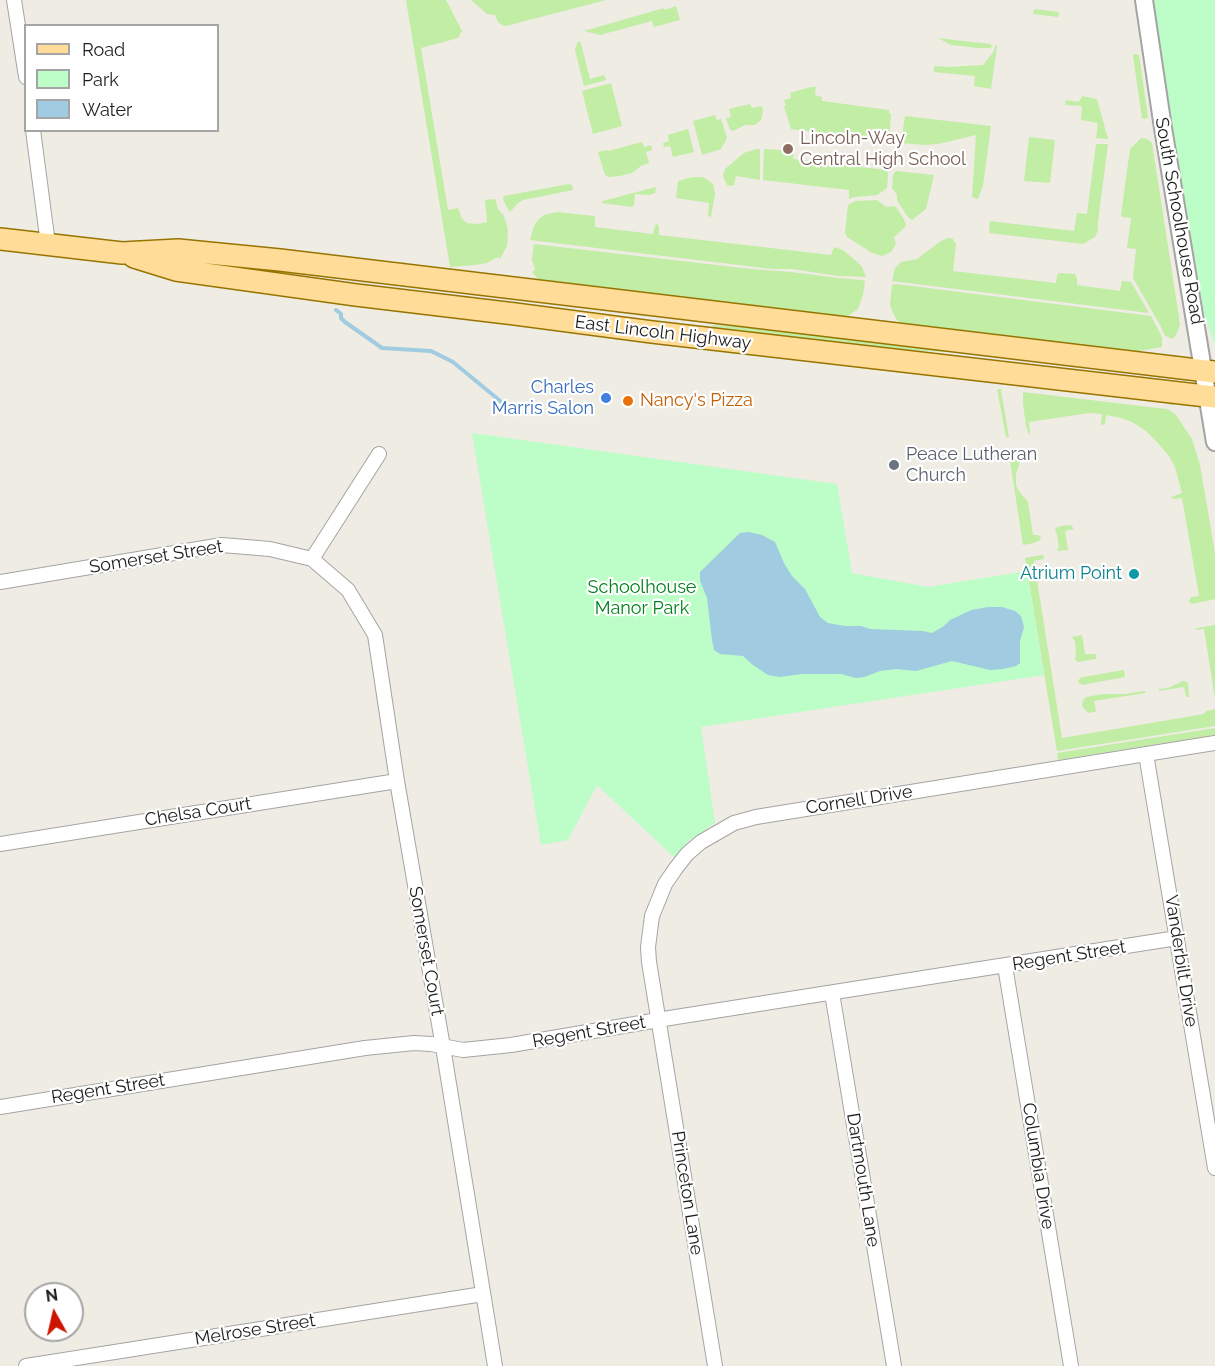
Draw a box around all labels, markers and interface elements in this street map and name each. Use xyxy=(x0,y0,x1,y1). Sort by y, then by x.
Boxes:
legend xyxy=(24,24,219,132)
text: Road xyxy=(82,39,125,60)
text: Park xyxy=(82,69,119,90)
text: Water xyxy=(82,99,132,120)
street label: South Schoolhouse Road xyxy=(1150,116,1208,326)
place label: Lincoln-Way Central High School xyxy=(800,128,966,170)
marker: Lincoln-Way Central High School xyxy=(781,142,795,156)
street label: East Lincoln Highway xyxy=(573,311,753,355)
place label: Charles Marris Salon xyxy=(492,377,594,420)
place label: Nancy's Pizza xyxy=(640,390,753,412)
marker: Charles Marris Salon xyxy=(599,391,613,405)
marker: Nancy's Pizza xyxy=(621,394,635,408)
place label: Peace Lutheran Church xyxy=(906,444,1037,486)
marker: Peace Lutheran Church xyxy=(887,458,901,472)
street label: Somerset Street xyxy=(88,536,224,578)
place label: Atrium Point xyxy=(1020,563,1122,585)
marker: Atrium Point xyxy=(1127,567,1141,581)
park label: Schoolhouse Manor Park xyxy=(588,577,696,620)
street label: Cornell Drive xyxy=(804,781,914,819)
street label: Chelsa Court xyxy=(143,793,253,831)
street label: Somerset Court xyxy=(404,885,448,1017)
street label: Vanderbilt Drive xyxy=(1160,894,1202,1028)
street label: Regent Street xyxy=(1011,936,1127,976)
street label: Regent Street xyxy=(531,1011,647,1053)
street label: Regent Street xyxy=(50,1069,166,1109)
street label: Columbia Drive xyxy=(1017,1101,1059,1231)
street label: Dartmouth Lane xyxy=(842,1111,884,1249)
street label: Princeton Lane xyxy=(667,1129,707,1257)
north arrow xyxy=(24,1282,84,1342)
text: N xyxy=(44,1285,59,1306)
street label: Melrose Street xyxy=(193,1310,317,1350)

